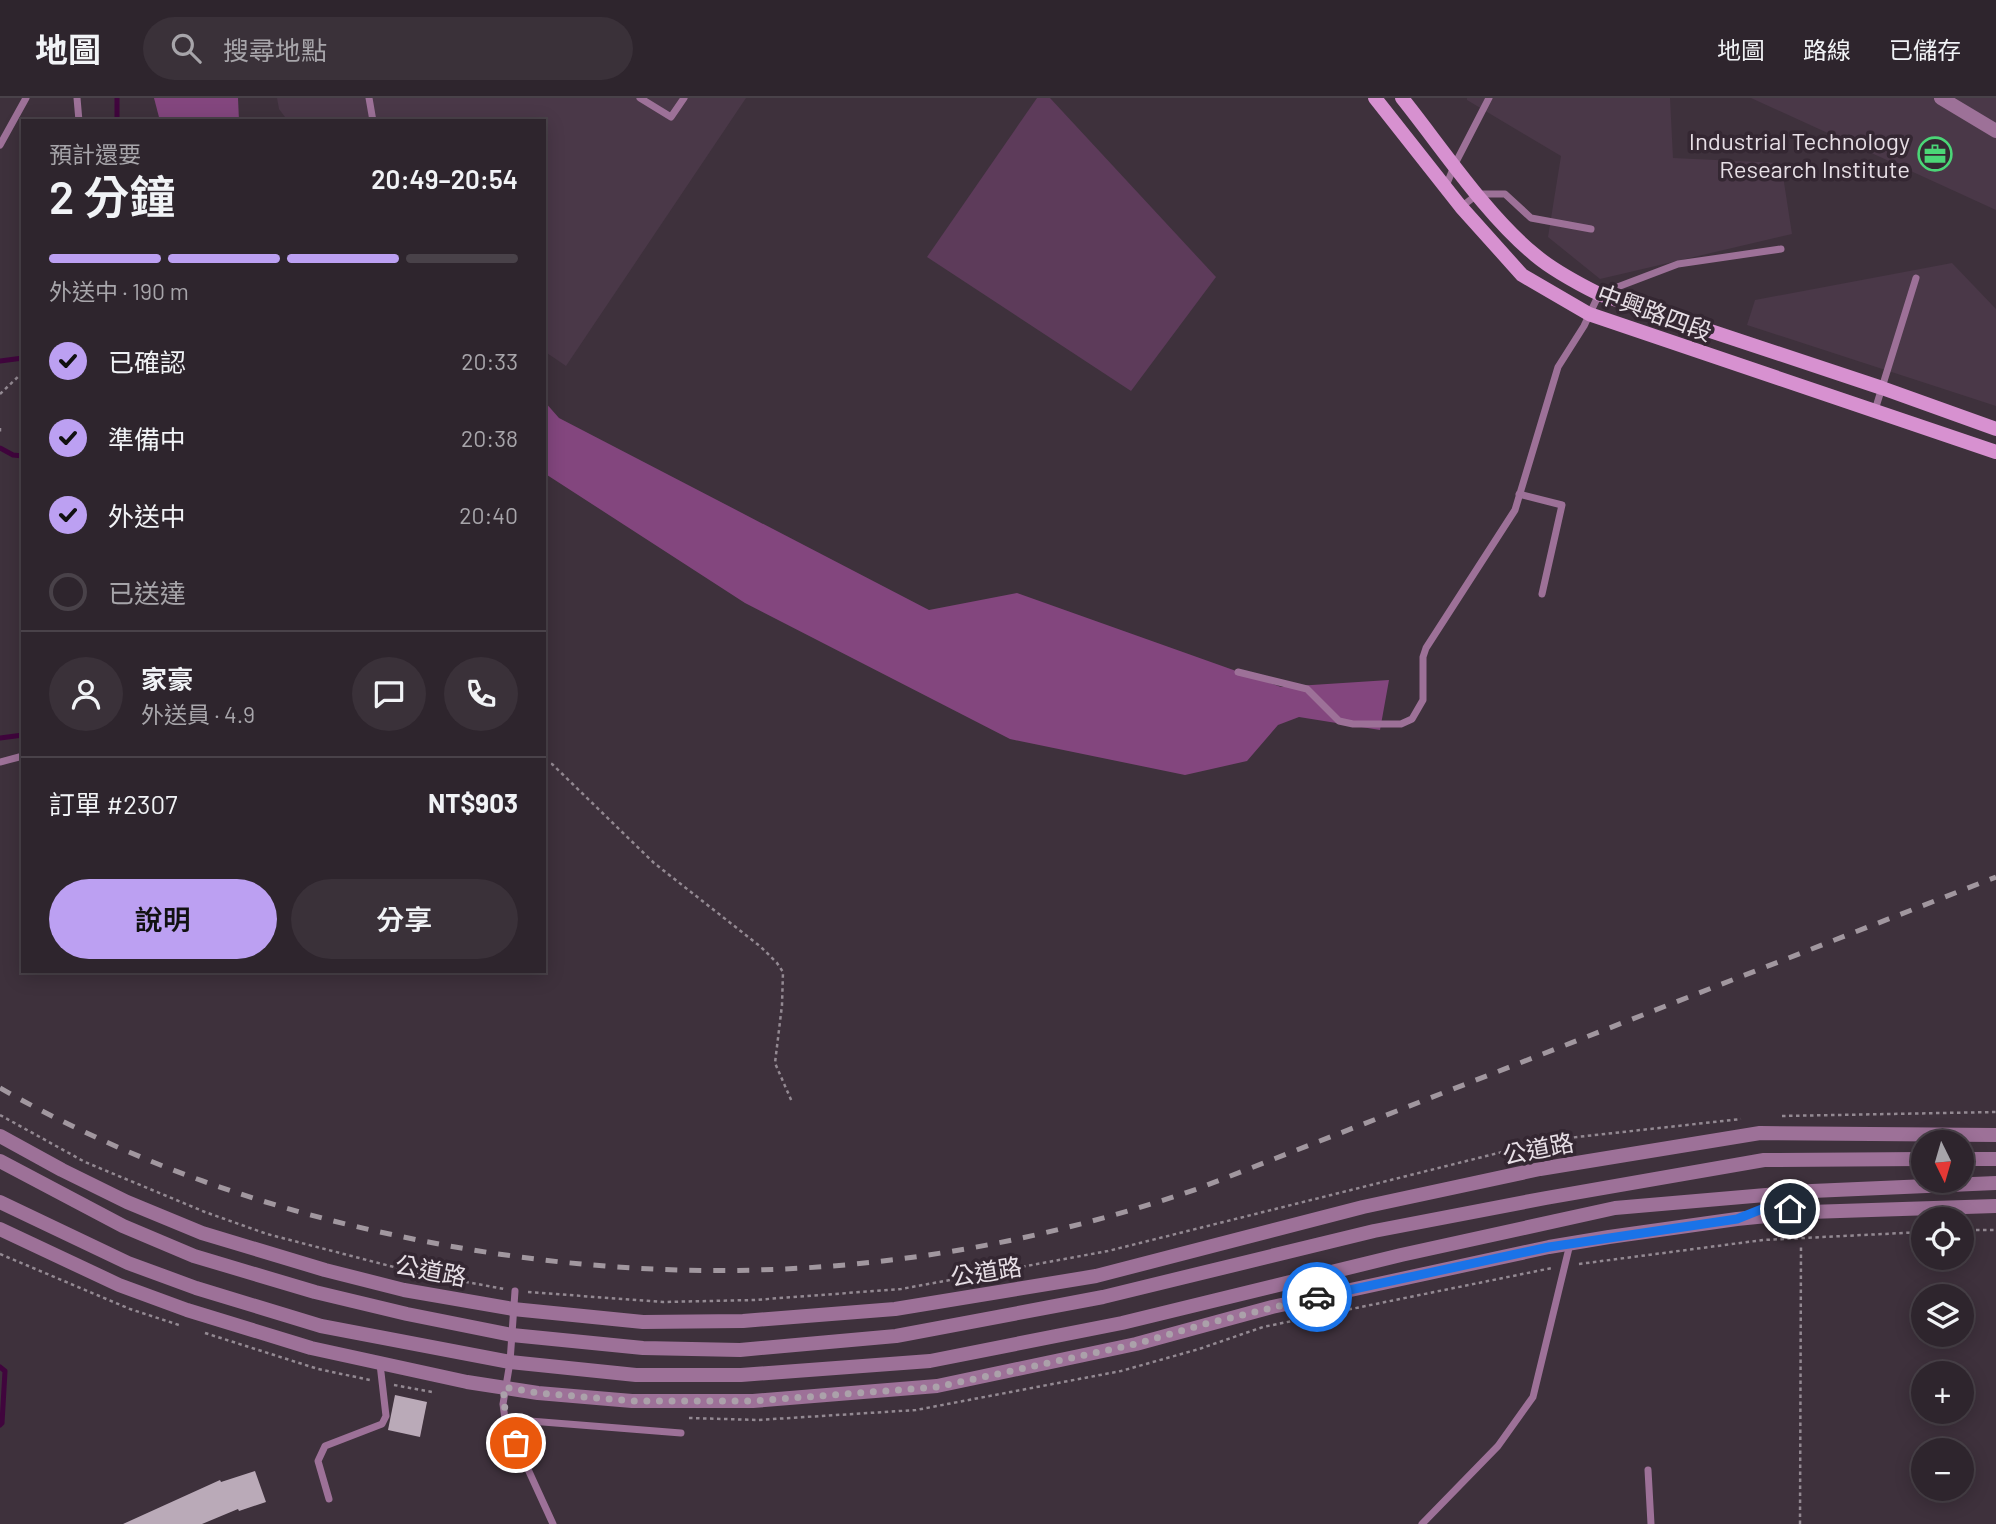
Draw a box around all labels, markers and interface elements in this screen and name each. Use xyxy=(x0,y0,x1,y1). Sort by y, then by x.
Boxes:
search box xyxy=(143,17,633,80)
text: 地圖 xyxy=(35,29,101,69)
icon: search xyxy=(167,29,205,67)
text: 搜尋地點 xyxy=(223,34,327,65)
text: 地圖 xyxy=(1717,35,1765,64)
text: 路線 xyxy=(1803,35,1851,64)
text: 已儲存 xyxy=(1889,35,1961,64)
place label: Industrial Technology Research Institute xyxy=(1689,126,1910,183)
office icon: Industrial Technology Research Institute xyxy=(1916,135,1954,173)
text: 預計還要 xyxy=(49,140,141,168)
text: 20:49–20:54 xyxy=(371,163,518,194)
text: 2 分鐘 xyxy=(49,168,176,223)
text: 外送中 · 190 m xyxy=(49,277,189,305)
street label: 中興路四段 xyxy=(1594,278,1716,346)
icon: check xyxy=(49,342,87,380)
text: 已確認 xyxy=(108,346,186,377)
text: 20:33 xyxy=(461,347,518,375)
icon: check xyxy=(49,419,87,457)
text: 準備中 xyxy=(108,423,186,454)
text: 20:38 xyxy=(461,424,518,452)
icon: check xyxy=(49,496,87,534)
text: 外送中 xyxy=(108,500,186,531)
text: 20:40 xyxy=(459,501,518,529)
text: 已送達 xyxy=(108,577,186,608)
button: person xyxy=(49,657,123,731)
button: chat xyxy=(352,657,426,731)
button: phone xyxy=(444,657,518,731)
text: 家豪 xyxy=(141,663,193,694)
text: 外送員 · 4.9 xyxy=(141,700,255,728)
text: NT$903 xyxy=(428,787,518,818)
text: 訂單 #2307 xyxy=(49,788,178,819)
button: 說明 xyxy=(49,879,277,959)
button: 分享 xyxy=(291,879,518,959)
street label: 公道路 xyxy=(1500,1127,1576,1169)
north arrow xyxy=(1911,1130,1974,1194)
map controls xyxy=(1911,1130,1974,1501)
pin xyxy=(1760,1179,1820,1239)
icon: home xyxy=(1771,1190,1809,1228)
button: locate xyxy=(1911,1207,1974,1270)
street label: 公道路 xyxy=(393,1249,469,1291)
street label: 公道路 xyxy=(948,1251,1024,1291)
courier xyxy=(1282,1262,1352,1332)
icon: car xyxy=(1298,1278,1336,1316)
button: layers xyxy=(1911,1284,1974,1347)
button: + xyxy=(1911,1361,1974,1424)
pin xyxy=(486,1413,546,1473)
icon: bag xyxy=(497,1424,535,1462)
button: − xyxy=(1911,1438,1974,1501)

